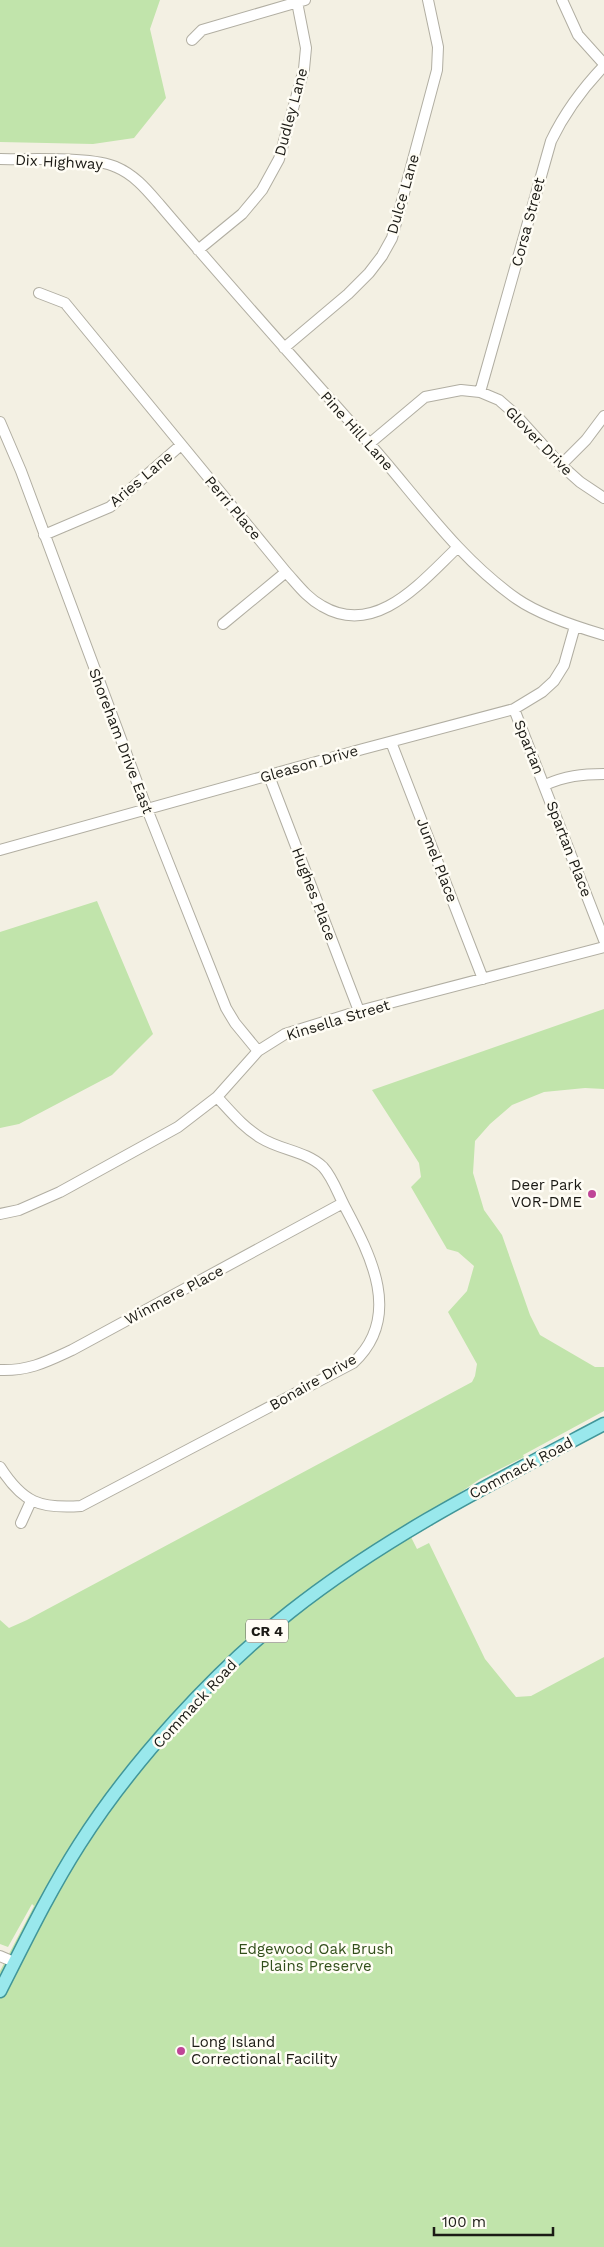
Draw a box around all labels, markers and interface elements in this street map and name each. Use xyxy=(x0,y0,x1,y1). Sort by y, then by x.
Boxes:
street label: Dudley Lane xyxy=(271,66,311,158)
street label: Dix Highway xyxy=(15,151,104,173)
street label: Dulce Lane xyxy=(383,152,423,236)
street label: Corsa Street xyxy=(507,175,549,268)
street label: Pine Hill Lane xyxy=(317,388,397,474)
street label: Glover Drive xyxy=(502,403,576,479)
street label: Aries Lane xyxy=(106,447,176,511)
street label: Perri Place xyxy=(201,472,265,544)
street label: Shoreham Drive East xyxy=(85,666,157,817)
street label: Spartan xyxy=(510,717,548,777)
street label: Gleason Drive xyxy=(258,741,360,787)
street label: Spartan Place xyxy=(542,798,596,900)
street label: Jumel Place xyxy=(413,815,461,905)
street label: Hughes Place xyxy=(288,845,340,943)
street label: Kinsella Street xyxy=(284,996,393,1044)
place label: Deer Park VOR-DME xyxy=(511,1176,582,1211)
marker: Deer Park VOR-DME xyxy=(586,1188,598,1200)
street label: Winmere Place xyxy=(121,1261,227,1329)
street label: Bonaire Drive xyxy=(266,1350,360,1414)
street label: Commack Road xyxy=(466,1433,576,1503)
road number: CR 4 xyxy=(246,1620,288,1642)
street label: Commack Road xyxy=(149,1656,241,1752)
park label: Edgewood Oak Brush Plains Preserve xyxy=(238,1940,394,1975)
place label: Long Island Correctional Facility xyxy=(191,2033,338,2068)
marker: Long Island Correctional Facility xyxy=(175,2045,187,2057)
scale bar xyxy=(434,2204,553,2236)
text: 100 m xyxy=(442,2213,486,2231)

